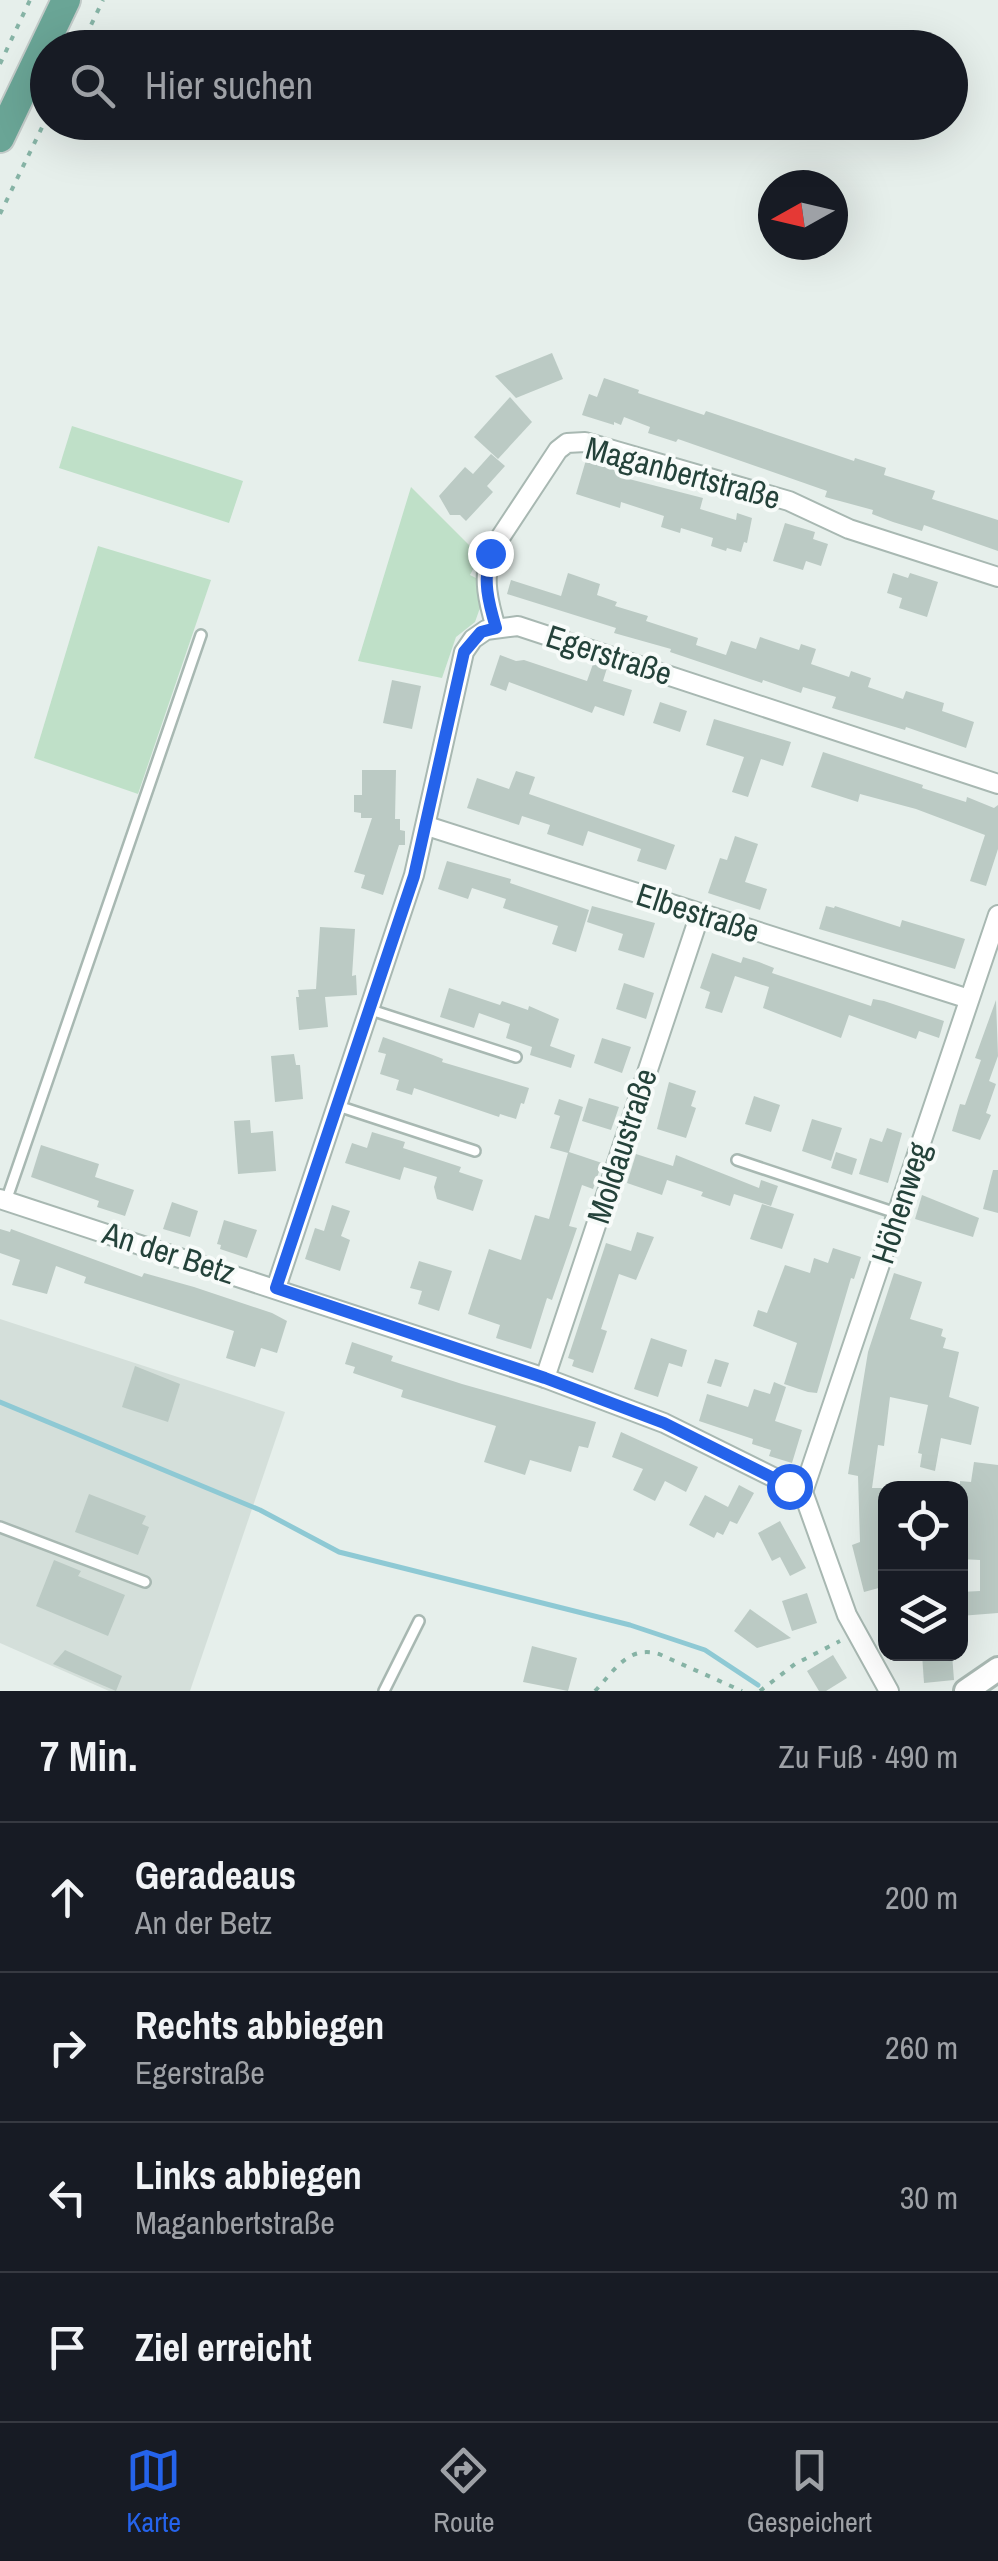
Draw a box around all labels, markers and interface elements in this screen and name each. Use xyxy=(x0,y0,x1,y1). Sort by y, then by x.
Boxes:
search box xyxy=(30,30,968,140)
icon: search xyxy=(65,58,120,113)
text: Hier suchen xyxy=(145,60,313,111)
north arrow xyxy=(758,170,848,260)
street label: Maganbertstraße xyxy=(581,426,785,519)
route end xyxy=(468,531,514,577)
street label: Egerstraße xyxy=(541,614,678,695)
street label: Elbestraße xyxy=(631,872,765,953)
street label: Moldaustraße xyxy=(576,1063,667,1229)
street label: Höhenweg xyxy=(861,1136,940,1269)
street label: An der Betz xyxy=(96,1211,241,1294)
route start xyxy=(767,1464,813,1510)
map controls xyxy=(878,1481,968,1661)
button: locate xyxy=(878,1481,968,1571)
button: layers xyxy=(878,1571,968,1661)
text: 7 Min. xyxy=(40,1728,138,1784)
text: Zu Fuß · 490 m xyxy=(779,1735,958,1778)
text: Geradeaus xyxy=(135,1850,296,1901)
icon: ahead xyxy=(40,1870,95,1925)
text: 200 m xyxy=(885,1876,958,1919)
text: An der Betz xyxy=(135,1901,272,1944)
text: Rechts abbiegen xyxy=(135,2000,384,2051)
icon: right xyxy=(40,2020,95,2075)
text: 260 m xyxy=(885,2026,958,2069)
text: Egerstraße xyxy=(135,2051,265,2094)
text: Links abbiegen xyxy=(135,2150,362,2201)
icon: left xyxy=(40,2170,95,2225)
text: 30 m xyxy=(900,2176,958,2219)
text: Maganbertstraße xyxy=(135,2201,335,2244)
icon: arrive xyxy=(40,2320,95,2375)
text: Ziel erreicht xyxy=(135,2322,312,2373)
tab: Karte xyxy=(126,2443,181,2541)
tab: Route xyxy=(433,2443,495,2541)
tab: Gespeichert xyxy=(747,2443,872,2541)

